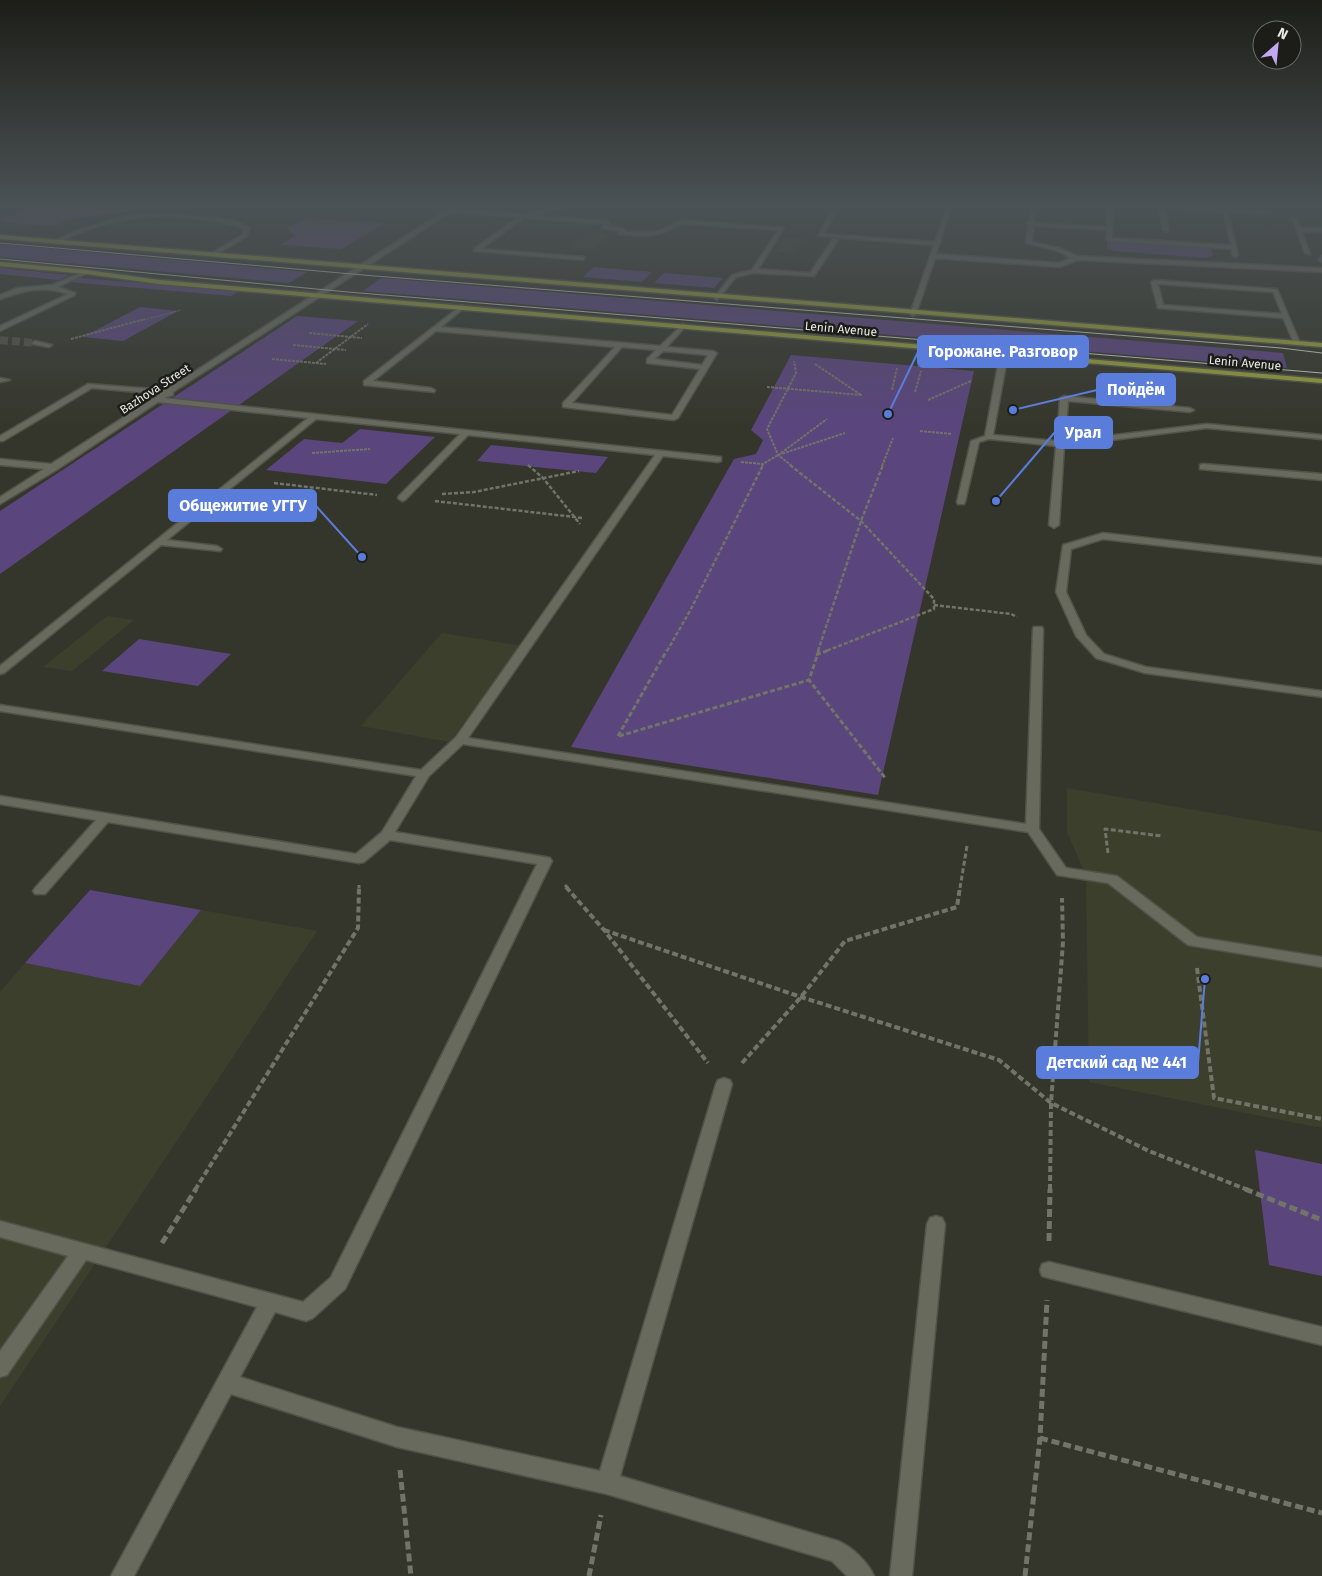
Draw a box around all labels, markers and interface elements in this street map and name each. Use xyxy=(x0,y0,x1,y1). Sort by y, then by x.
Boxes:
north arrow xyxy=(1252,20,1302,70)
text: N xyxy=(1275,24,1291,44)
street label: Lenin Avenue xyxy=(804,319,878,339)
callout: Горожане. Разговор xyxy=(918,336,1088,367)
text: Горожане. Разговор xyxy=(928,342,1078,361)
street label: Lenin Avenue xyxy=(1208,353,1282,373)
street label: Bazhova Street xyxy=(117,361,193,417)
callout: Пойдём xyxy=(1097,374,1175,405)
text: Пойдём xyxy=(1107,380,1165,399)
callout: Урал xyxy=(1055,417,1112,448)
text: Урал xyxy=(1064,423,1101,442)
callout: Общежитие УГГУ xyxy=(169,490,316,521)
text: Общежитие УГГУ xyxy=(179,496,307,515)
callout: Детский сад № 441 xyxy=(1037,1047,1198,1078)
text: Детский сад № 441 xyxy=(1046,1053,1187,1072)

